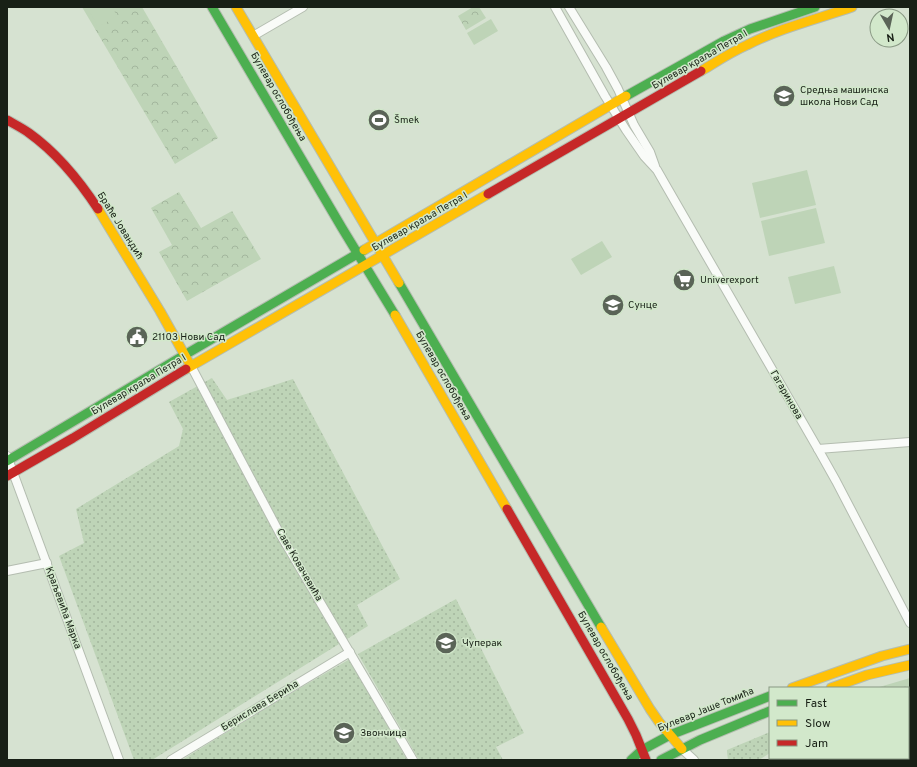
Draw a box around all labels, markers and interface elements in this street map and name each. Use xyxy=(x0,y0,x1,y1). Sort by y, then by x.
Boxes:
north arrow xyxy=(869,8,909,48)
street label: Булевар краља Петра I xyxy=(650,27,750,93)
text: N xyxy=(885,29,895,44)
street label: Булевар ослобођења xyxy=(247,50,309,144)
school or university icon: Средња машинска школа Нови Сад xyxy=(771,83,797,109)
place label: Средња машинска школа Нови Сад xyxy=(800,84,889,109)
sports icon: Šmek xyxy=(366,107,392,133)
place label: Šmek xyxy=(394,114,419,127)
street label: Булевар краља Петра I xyxy=(370,189,470,255)
street label: Браће Јовандић xyxy=(94,190,146,262)
supermarket icon: Univerexport xyxy=(671,267,697,293)
place label: Univerexport xyxy=(700,274,759,287)
school or university icon: Сунце xyxy=(600,292,626,318)
place label: Сунце xyxy=(628,299,657,312)
public building icon: 21103 Нови Сад xyxy=(124,324,150,350)
street label: Булевар ослобођења xyxy=(412,329,474,423)
place label: 21103 Нови Сад xyxy=(152,331,226,344)
street label: Булевар краља Петра I xyxy=(89,352,189,418)
street label: Гагаринова xyxy=(767,368,805,422)
street label: Саве Ковачевића xyxy=(273,526,325,604)
street label: Краљевића Марка xyxy=(42,565,84,651)
street label: Булевар ослобођења xyxy=(574,609,636,703)
school or university icon: Чуперак xyxy=(433,630,459,656)
place label: Чуперак xyxy=(462,637,503,650)
street label: Берислава Берића xyxy=(219,678,301,734)
street label: Булевар Јаше Томића xyxy=(656,685,756,735)
legend xyxy=(769,687,909,759)
text: Fast xyxy=(805,696,827,712)
text: Slow xyxy=(805,716,831,732)
school or university icon: Звончица xyxy=(331,720,357,746)
place label: Звончица xyxy=(360,727,407,740)
text: Jam xyxy=(805,736,828,752)

